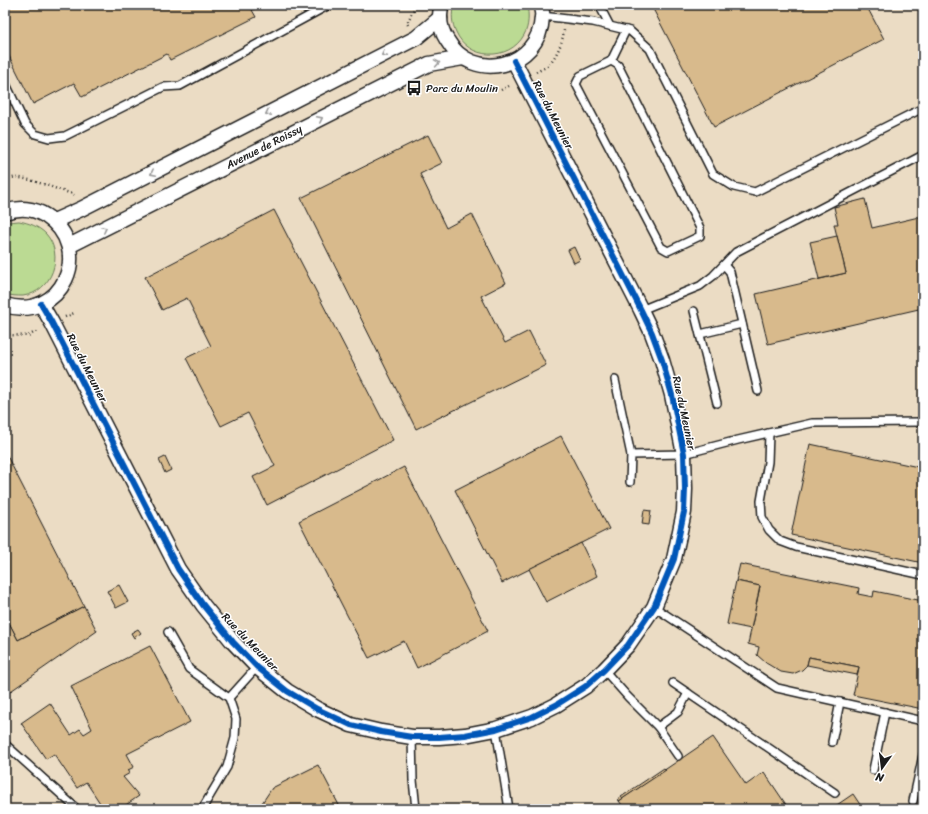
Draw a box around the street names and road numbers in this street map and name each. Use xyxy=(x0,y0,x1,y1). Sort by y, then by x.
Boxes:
street label: Rue du Meunier xyxy=(527,77,579,153)
street label: Avenue de Roissy xyxy=(222,119,306,175)
street label: Rue du Meunier xyxy=(61,330,113,406)
street label: Rue du Meunier xyxy=(667,374,701,452)
street label: Rue du Meunier xyxy=(217,608,283,676)

